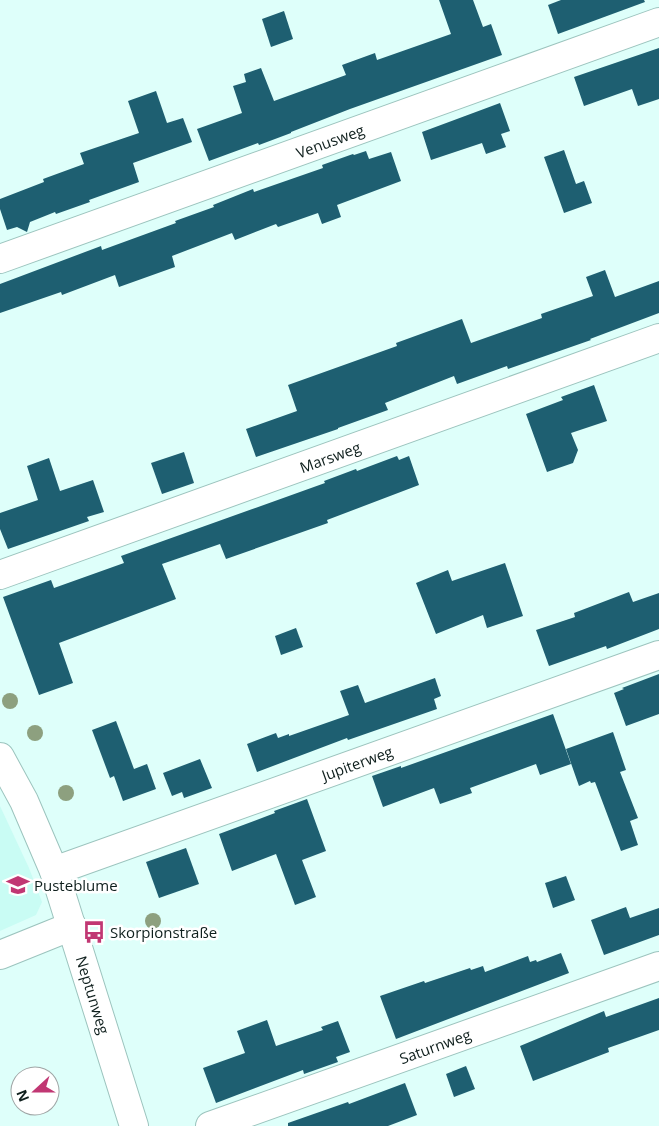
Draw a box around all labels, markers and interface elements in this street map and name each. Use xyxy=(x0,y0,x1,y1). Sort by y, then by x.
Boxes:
street label: Venusweg xyxy=(293,119,367,163)
street label: Marsweg xyxy=(297,437,363,477)
street label: Jupiterweg xyxy=(317,741,395,786)
school or university icon: Pusteblume xyxy=(5,872,31,898)
place label: Pusteblume xyxy=(34,875,118,895)
bus stop icon: Skorpionstraße xyxy=(81,919,107,945)
place label: Skorpionstraße xyxy=(110,922,217,942)
street label: Neptunweg xyxy=(72,953,114,1037)
street label: Saturnweg xyxy=(397,1024,473,1068)
north arrow xyxy=(10,1066,60,1116)
text: N xyxy=(11,1087,33,1105)

